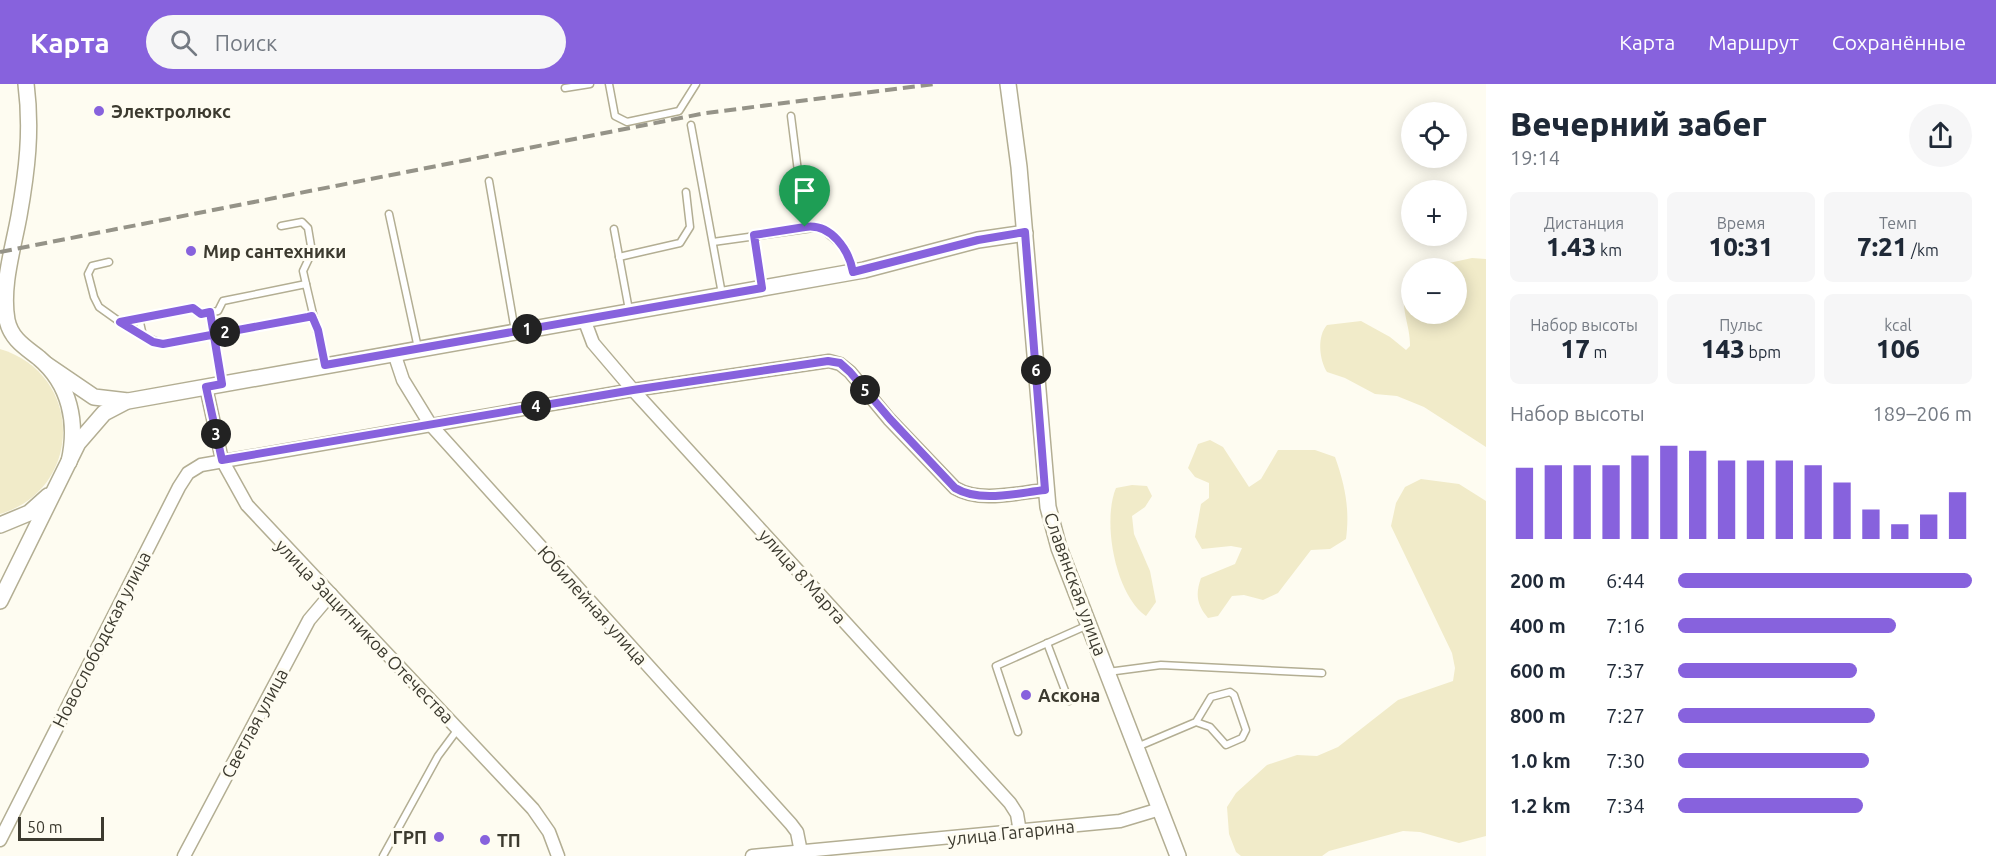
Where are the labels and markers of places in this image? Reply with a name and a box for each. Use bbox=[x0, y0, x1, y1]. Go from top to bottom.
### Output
place label: Электролюкс bbox=[111, 101, 231, 121]
marker: Электролюкс bbox=[92, 104, 106, 118]
pin bbox=[779, 165, 830, 227]
place label: Мир сантехники bbox=[203, 241, 346, 261]
marker: Мир сантехники bbox=[184, 244, 198, 258]
pin: 1 bbox=[512, 314, 542, 344]
pin: 2 bbox=[210, 317, 240, 347]
pin: 6 bbox=[1021, 355, 1051, 385]
pin: 5 bbox=[850, 375, 880, 405]
pin: 4 bbox=[521, 391, 551, 421]
pin: 3 bbox=[201, 419, 231, 449]
place label: Аскона bbox=[1038, 685, 1100, 705]
marker: Аскона bbox=[1019, 688, 1033, 702]
place label: ГРП bbox=[392, 827, 427, 847]
marker: ГРП bbox=[432, 830, 446, 844]
place label: ТП bbox=[497, 830, 521, 850]
marker: ТП bbox=[478, 833, 492, 847]

